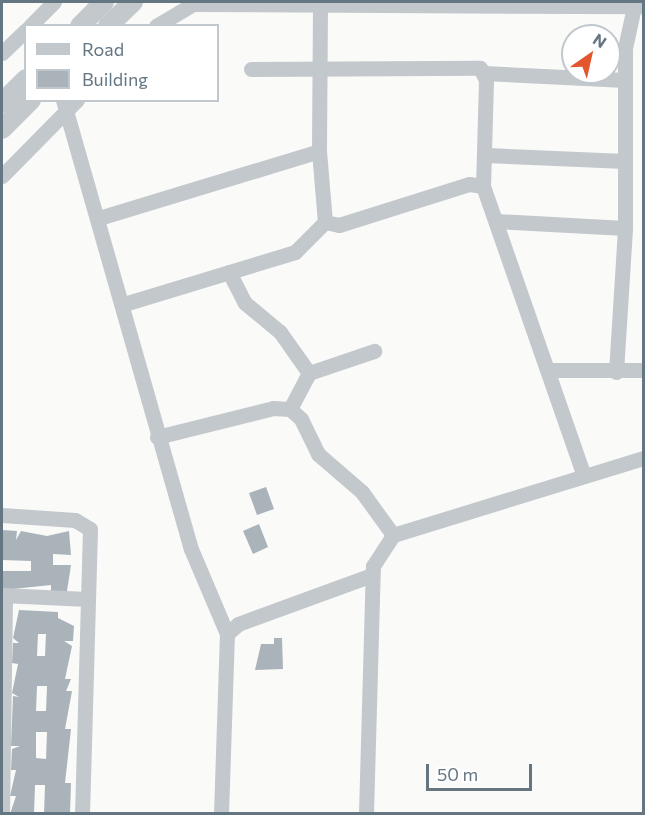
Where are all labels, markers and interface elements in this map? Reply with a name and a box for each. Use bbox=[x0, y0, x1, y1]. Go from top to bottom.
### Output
legend bbox=[24, 24, 219, 102]
north arrow bbox=[561, 24, 621, 84]
text: N bbox=[590, 29, 611, 52]
text: Road bbox=[82, 38, 124, 60]
text: Building bbox=[82, 68, 148, 90]
scale bar bbox=[429, 752, 536, 790]
text: 50 m bbox=[437, 763, 478, 785]

